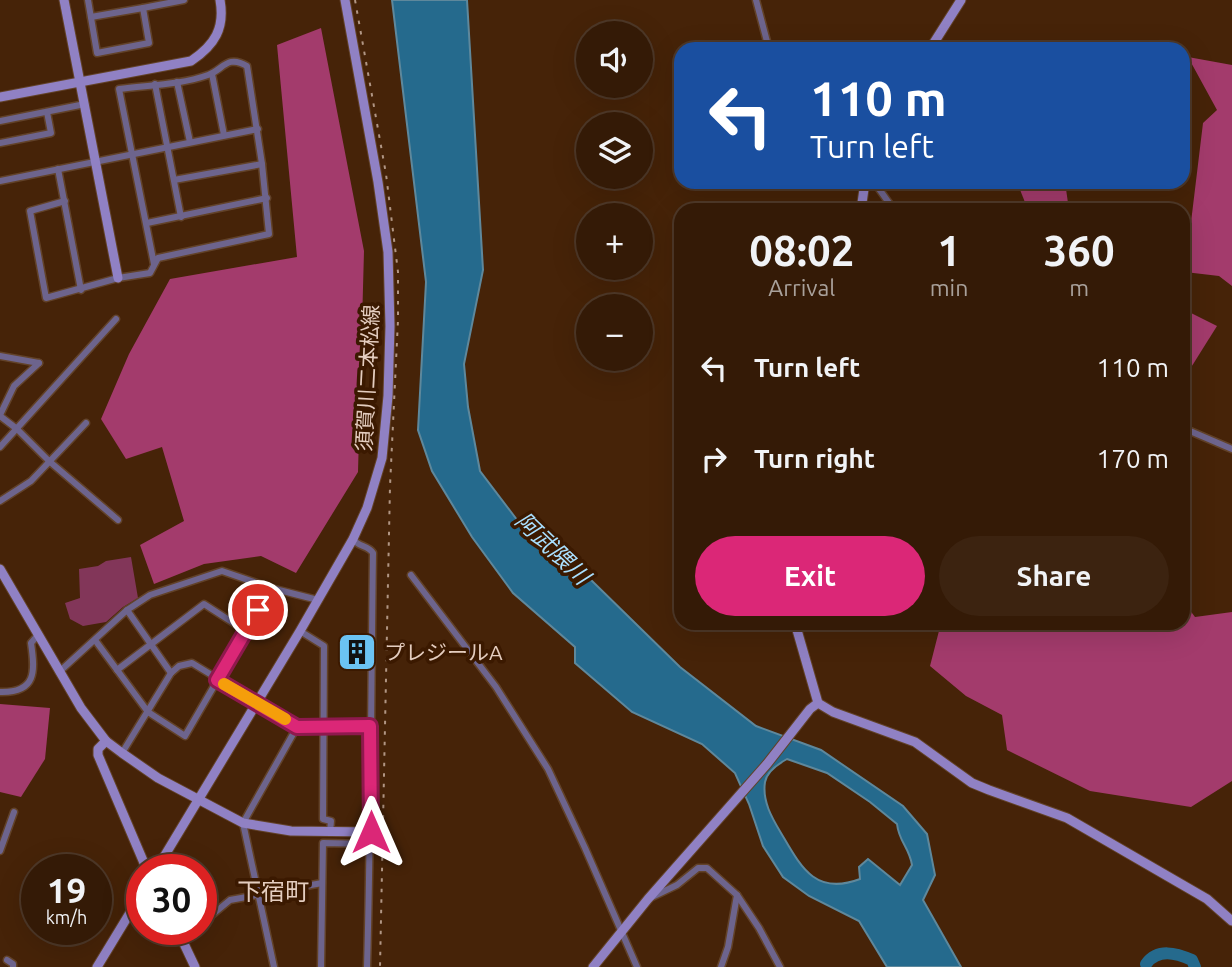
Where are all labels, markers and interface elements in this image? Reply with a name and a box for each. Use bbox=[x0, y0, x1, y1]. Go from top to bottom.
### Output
map controls bbox=[576, 21, 653, 371]
button: sound bbox=[576, 21, 653, 98]
icon: left bbox=[695, 70, 786, 161]
text: 110 m bbox=[810, 70, 947, 125]
button: layers bbox=[576, 112, 653, 189]
text: Turn left bbox=[810, 128, 934, 164]
button: + bbox=[576, 203, 653, 280]
text: 08:02 bbox=[749, 227, 854, 274]
text: 1 bbox=[937, 227, 961, 274]
text: 360 bbox=[1044, 227, 1115, 274]
text: Arrival bbox=[768, 275, 835, 300]
text: min bbox=[930, 275, 968, 300]
text: m bbox=[1069, 275, 1089, 300]
button: − bbox=[576, 294, 653, 371]
street label: 須賀川二本松線 bbox=[351, 304, 383, 452]
icon: left bbox=[695, 349, 733, 387]
text: Turn left bbox=[754, 353, 860, 382]
text: 110 m bbox=[1097, 353, 1169, 382]
icon: right bbox=[695, 440, 733, 478]
text: Turn right bbox=[754, 444, 875, 473]
text: 170 m bbox=[1097, 444, 1169, 473]
water label: 阿武隈川 bbox=[511, 507, 597, 591]
button: Exit bbox=[695, 536, 925, 616]
button: Share bbox=[939, 536, 1169, 616]
pin bbox=[228, 580, 288, 640]
icon: arrive bbox=[239, 591, 277, 629]
building icon: プレジールA bbox=[336, 631, 378, 673]
place label: プレジールA bbox=[384, 640, 503, 664]
position arrow bbox=[334, 795, 408, 869]
speed limit sign: 30 bbox=[126, 854, 217, 945]
text: 19 bbox=[47, 870, 86, 910]
district label: 下宿町 bbox=[237, 878, 309, 905]
text: km/h bbox=[46, 907, 87, 927]

